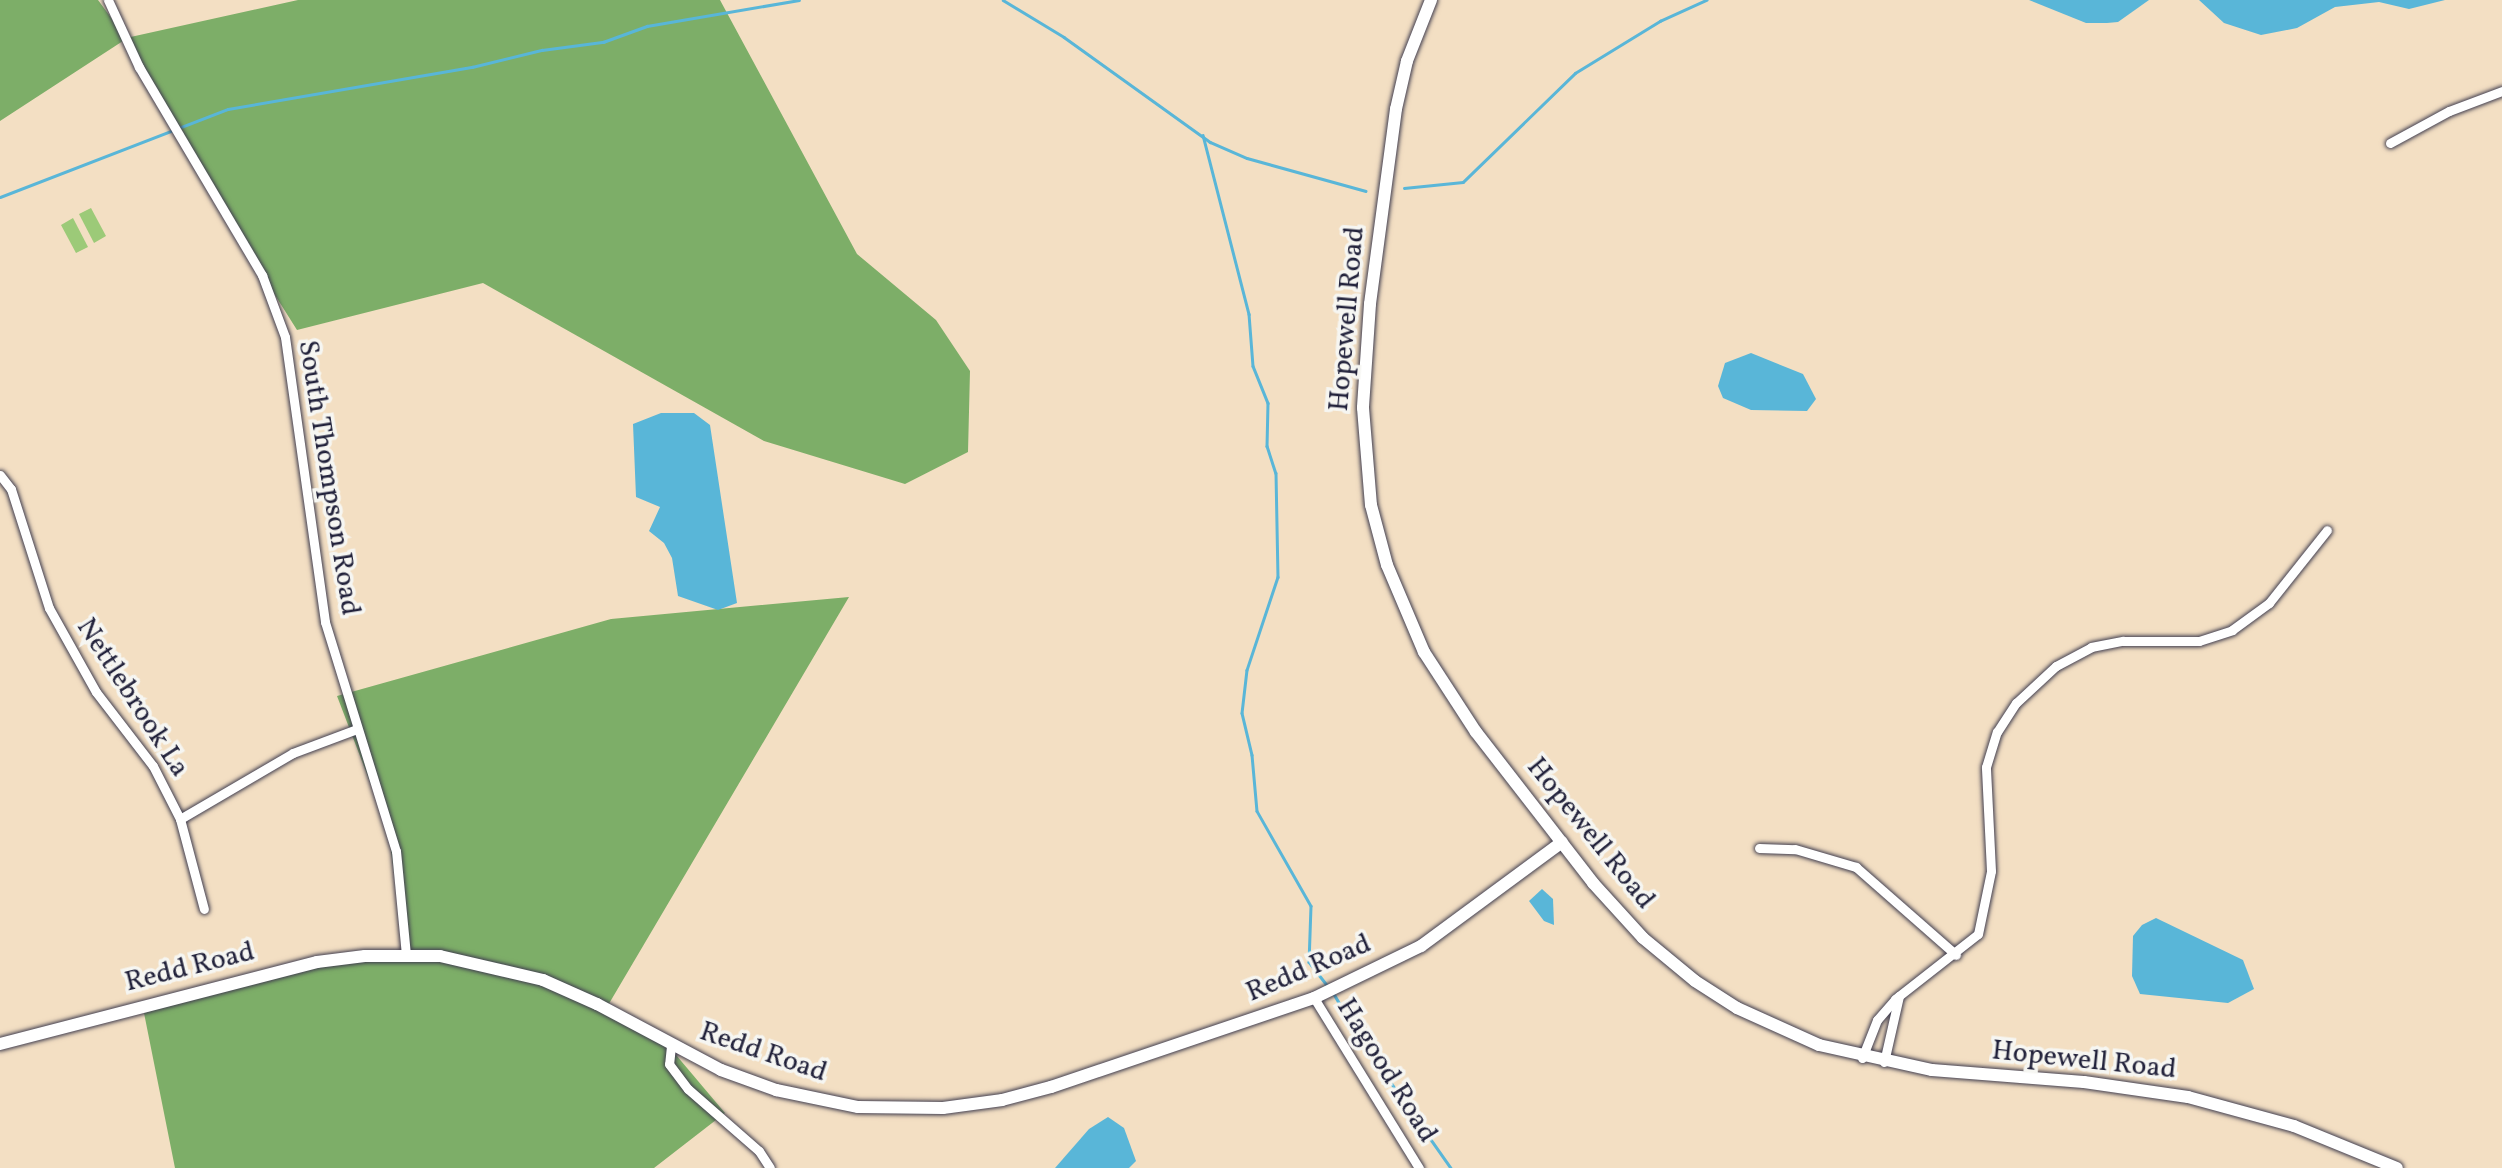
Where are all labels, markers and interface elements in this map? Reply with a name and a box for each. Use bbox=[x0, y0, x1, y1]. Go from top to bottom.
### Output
street label: Hopewell Road bbox=[1323, 225, 1373, 413]
street label: South Thompson Road bbox=[290, 338, 366, 618]
street label: Nettlebrook La bbox=[68, 612, 196, 784]
street label: Hopewell Road bbox=[1519, 751, 1661, 917]
street label: Redd Road bbox=[1242, 928, 1376, 1010]
street label: Redd Road bbox=[122, 936, 258, 1000]
street label: Hagood Road bbox=[1328, 993, 1444, 1149]
street label: Redd Road bbox=[695, 1016, 831, 1090]
street label: Hopewell Road bbox=[1990, 1035, 2178, 1087]

